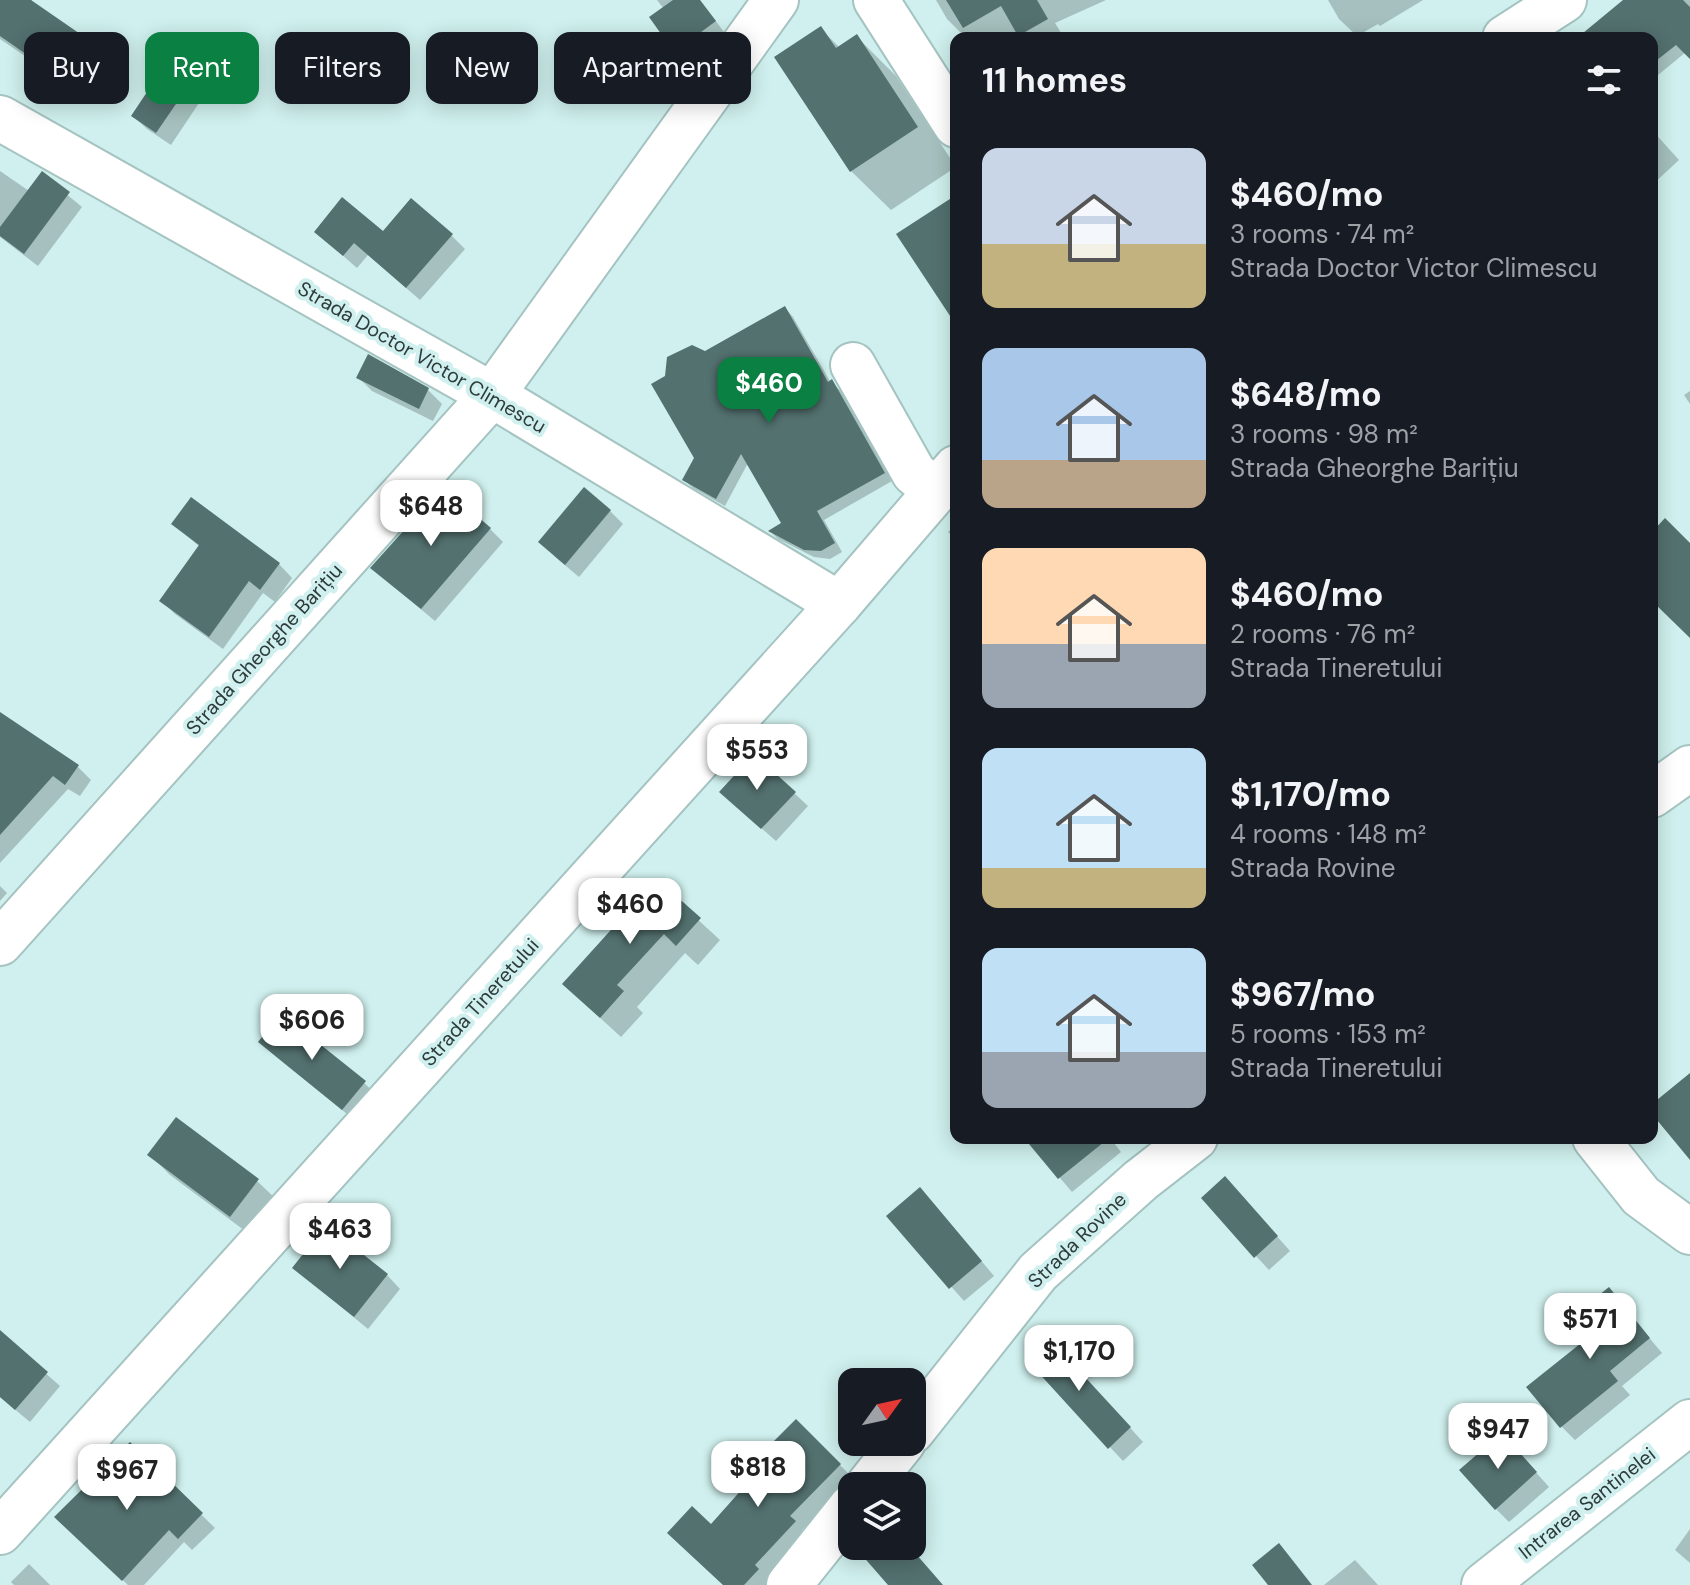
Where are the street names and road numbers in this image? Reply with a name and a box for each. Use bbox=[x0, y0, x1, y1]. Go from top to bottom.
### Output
street label: Strada Doctor Victor Climescu bbox=[293, 275, 551, 439]
street label: Strada Gheorghe Barițiu bbox=[180, 558, 348, 740]
street label: Strada Tineretului bbox=[416, 933, 544, 1071]
street label: Strada Rovine bbox=[1022, 1186, 1132, 1294]
street label: Intrarea Santinelei bbox=[1513, 1441, 1661, 1565]

